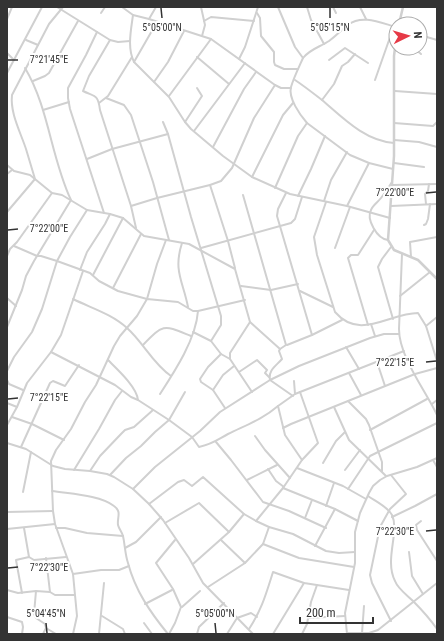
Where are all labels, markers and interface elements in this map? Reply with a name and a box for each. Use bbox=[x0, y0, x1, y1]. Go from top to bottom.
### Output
north arrow bbox=[388, 16, 428, 56]
text: 5°05'00"N bbox=[142, 22, 182, 33]
text: 5°05'15"N bbox=[310, 22, 350, 33]
text: N bbox=[411, 31, 424, 39]
text: 7°21'45"E bbox=[30, 54, 68, 65]
text: 7°22'00"E bbox=[376, 187, 414, 198]
text: 7°22'00"E bbox=[30, 223, 68, 234]
text: 7°22'15"E bbox=[376, 357, 414, 368]
text: 7°22'15"E bbox=[30, 392, 68, 403]
text: 7°22'30"E bbox=[376, 526, 414, 537]
text: 7°22'30"E bbox=[30, 562, 68, 573]
scale bar bbox=[300, 599, 373, 625]
text: 200 m bbox=[306, 606, 336, 620]
text: 5°04'45"N bbox=[26, 608, 66, 619]
text: 5°05'00"N bbox=[195, 608, 235, 619]

